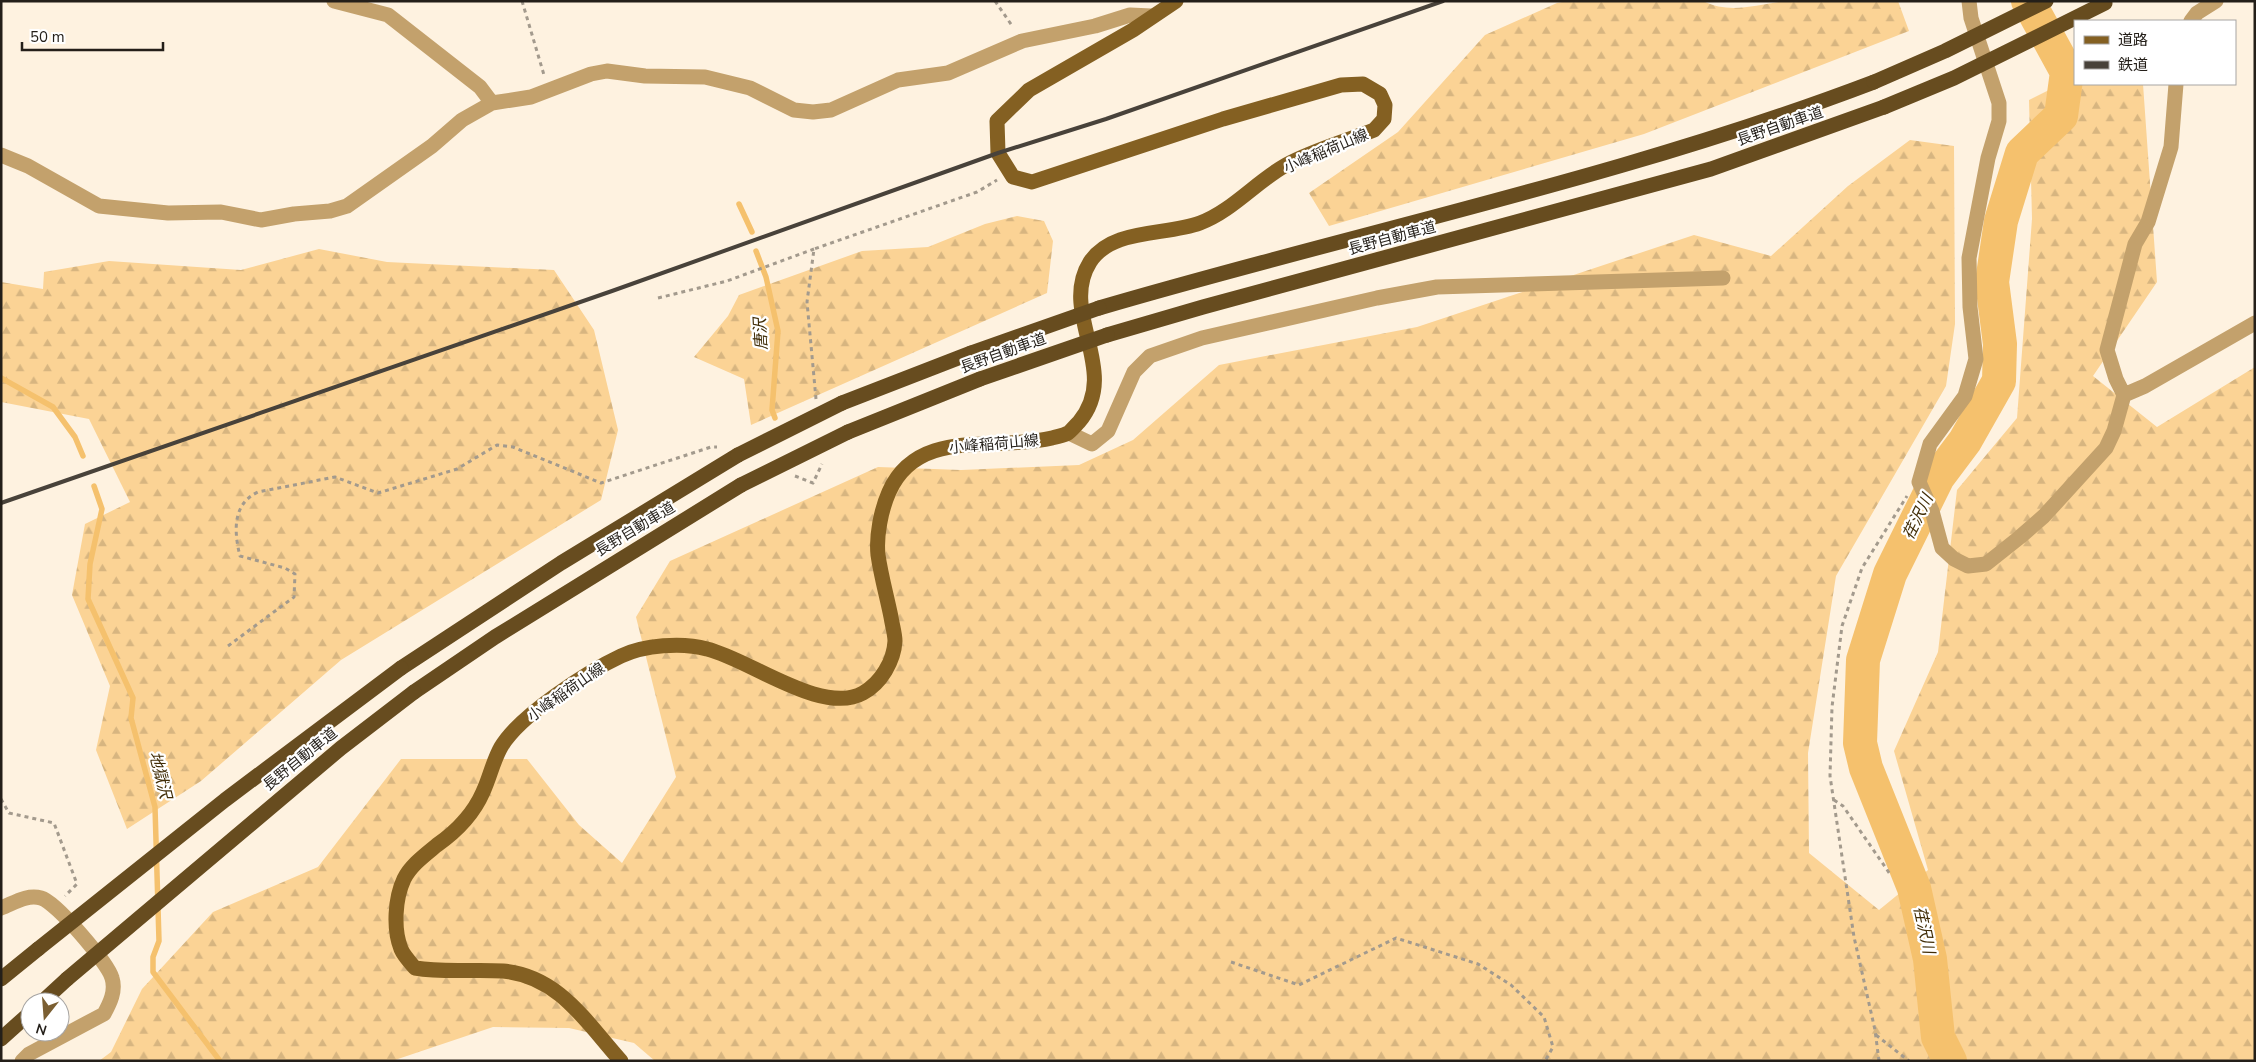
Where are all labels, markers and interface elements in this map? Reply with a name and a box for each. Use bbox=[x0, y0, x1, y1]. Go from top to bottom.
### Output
scale bar bbox=[22, 20, 164, 52]
legend bbox=[2074, 20, 2236, 85]
text: 50 m bbox=[30, 27, 65, 47]
text: 道路 bbox=[2118, 30, 2148, 50]
text: 鉄道 bbox=[2118, 55, 2148, 75]
street label: 長野自動車道 bbox=[1734, 102, 1826, 150]
street label: 小峰稲荷山線 bbox=[1281, 124, 1371, 178]
street label: 長野自動車道 bbox=[1346, 217, 1438, 259]
water label: 唐沢 bbox=[749, 315, 773, 351]
street label: 長野自動車道 bbox=[957, 328, 1049, 378]
street label: 小峰稲荷山線 bbox=[948, 430, 1040, 458]
water label: 荏沢川 bbox=[1898, 489, 1939, 543]
street label: 長野自動車道 bbox=[591, 497, 679, 561]
street label: 小峰稲荷山線 bbox=[523, 658, 609, 726]
street label: 長野自動車道 bbox=[259, 723, 341, 795]
water label: 地獄沢 bbox=[144, 749, 177, 803]
water label: 荏沢川 bbox=[1908, 904, 1940, 958]
north arrow bbox=[20, 992, 70, 1042]
text: N bbox=[34, 1018, 49, 1040]

